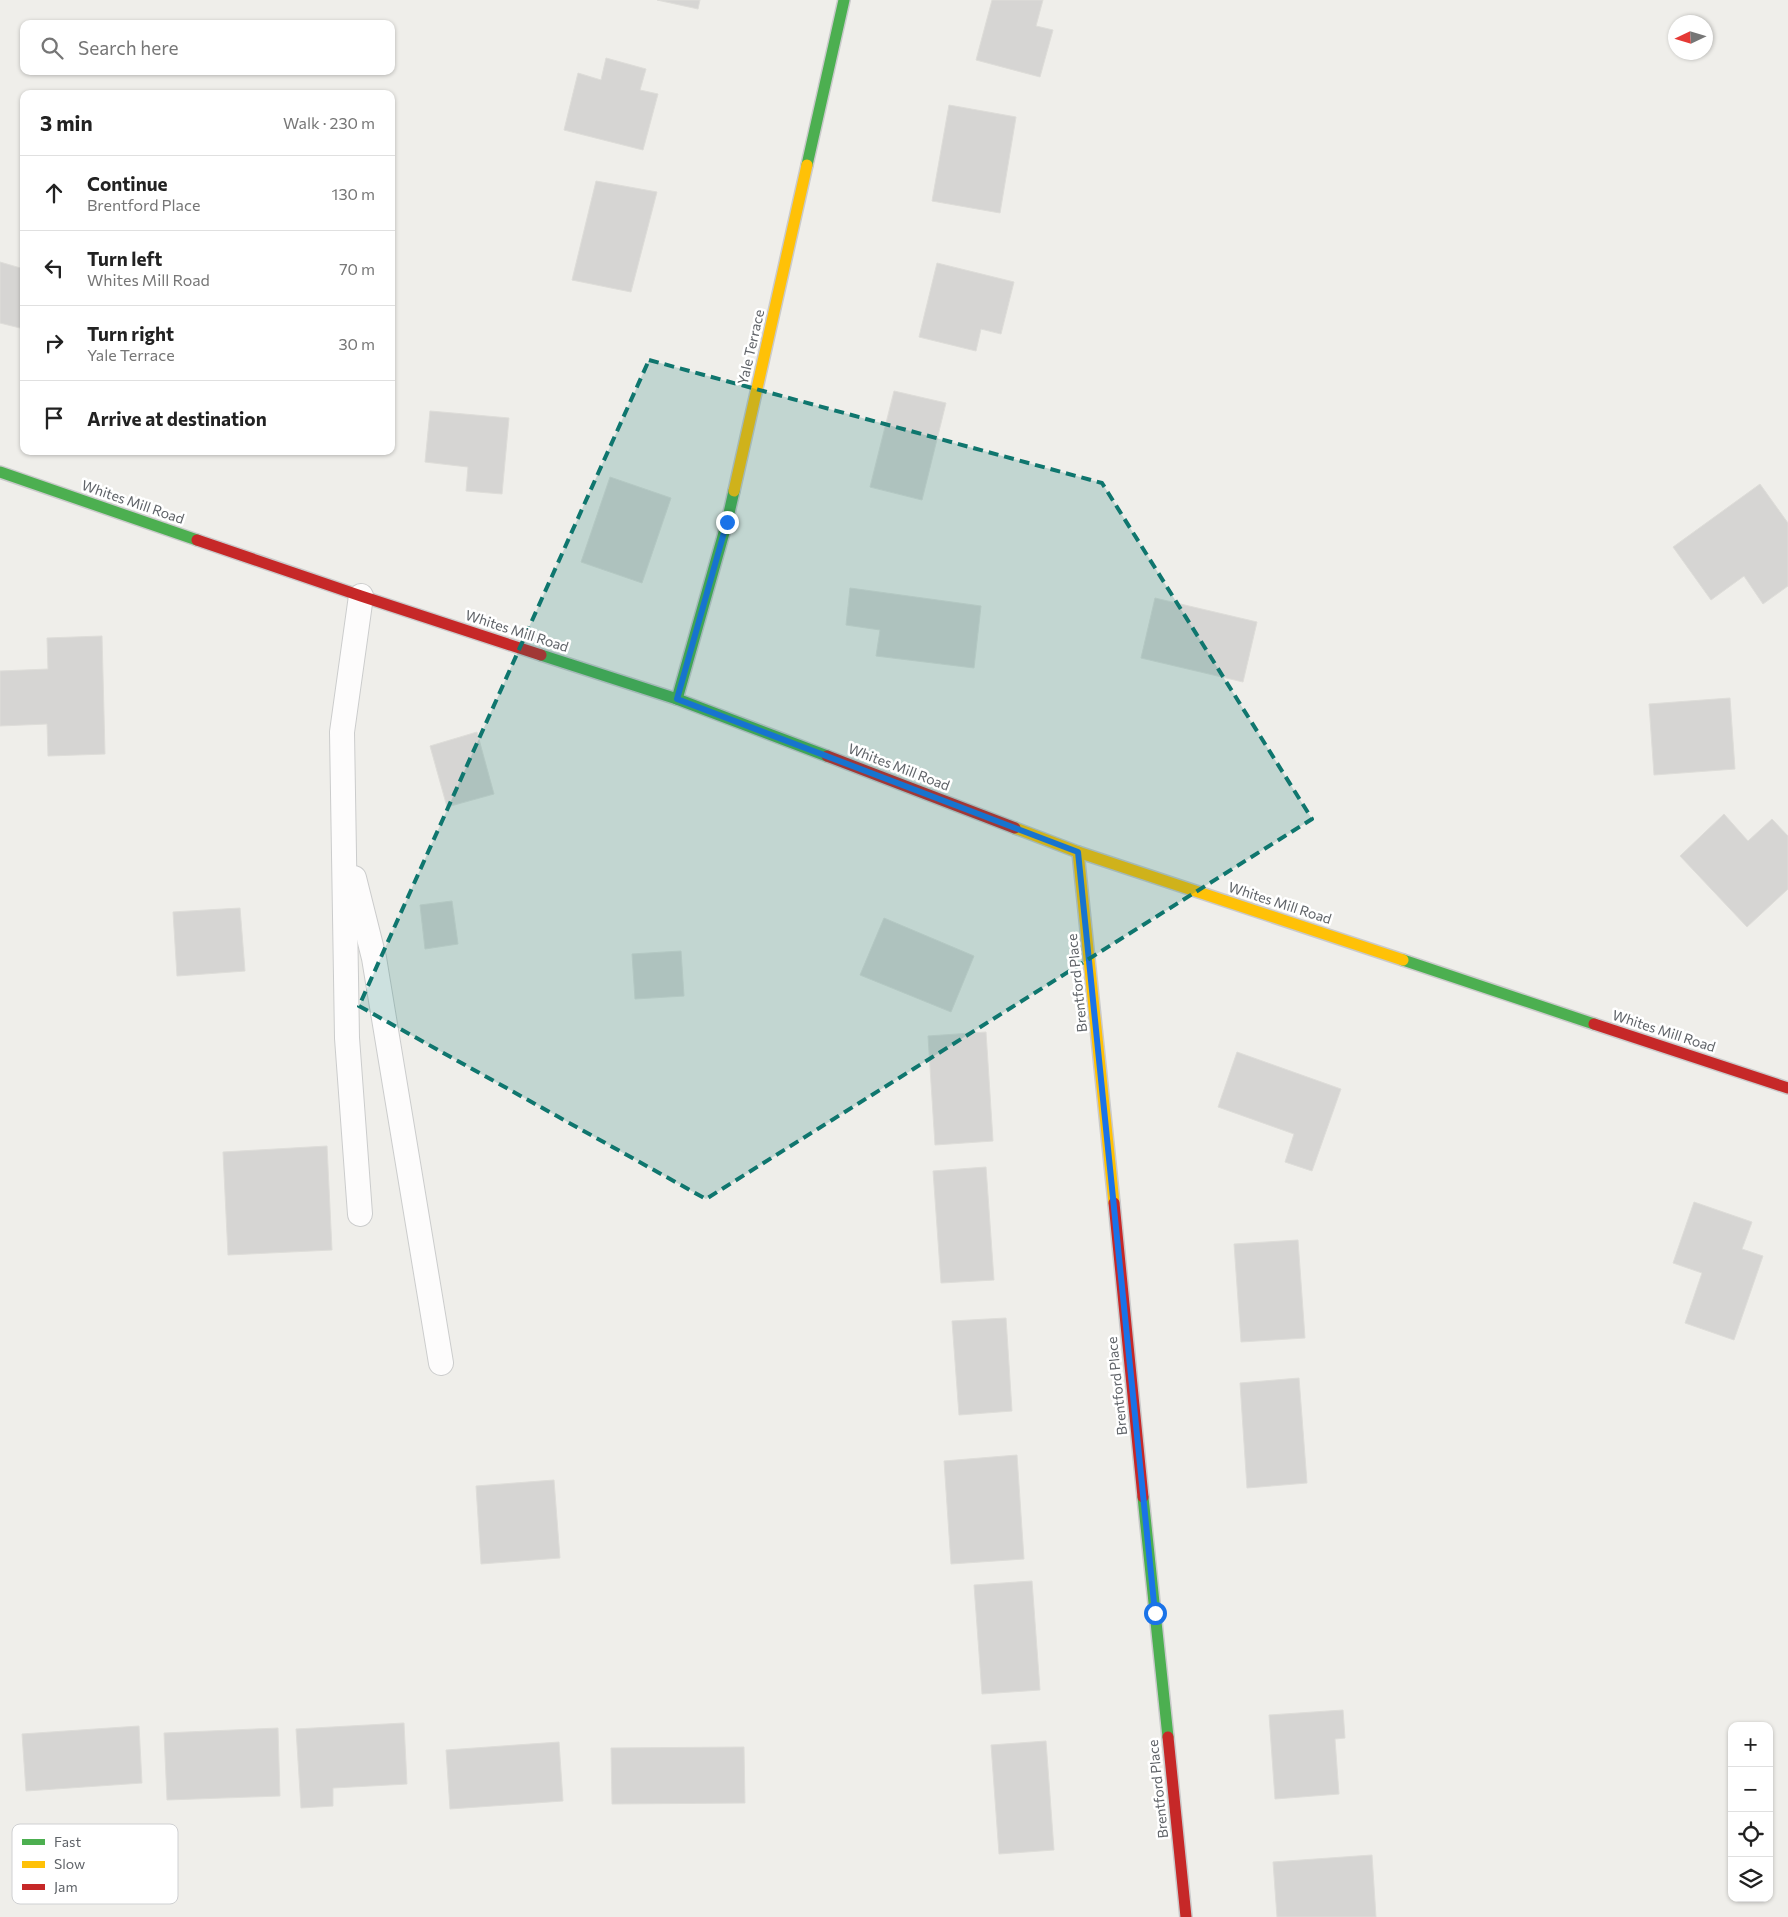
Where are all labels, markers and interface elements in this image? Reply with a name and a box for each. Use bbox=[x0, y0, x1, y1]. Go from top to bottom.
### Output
north arrow bbox=[1668, 15, 1713, 60]
search box bbox=[20, 20, 395, 75]
icon: search bbox=[38, 34, 66, 62]
text: Search here bbox=[78, 36, 178, 59]
text: 3 min bbox=[40, 110, 93, 135]
text: Walk · 230 m bbox=[283, 113, 375, 132]
text: Continue bbox=[87, 172, 167, 195]
icon: ahead bbox=[40, 179, 68, 207]
text: 130 m bbox=[332, 184, 375, 203]
text: Brentford Place bbox=[87, 195, 200, 214]
text: Turn left bbox=[87, 247, 162, 270]
icon: left bbox=[40, 254, 68, 282]
text: 70 m bbox=[339, 259, 375, 278]
text: Whites Mill Road bbox=[87, 270, 210, 289]
street label: Yale Terrace bbox=[734, 308, 767, 386]
text: Turn right bbox=[87, 322, 174, 345]
icon: right bbox=[40, 329, 68, 357]
text: 30 m bbox=[338, 334, 375, 353]
text: Yale Terrace bbox=[87, 345, 175, 364]
icon: arrive bbox=[40, 404, 68, 432]
text: Arrive at destination bbox=[87, 407, 267, 430]
street label: Whites Mill Road bbox=[80, 476, 187, 527]
route end bbox=[716, 511, 739, 534]
street label: Whites Mill Road bbox=[463, 606, 571, 655]
street label: Whites Mill Road bbox=[846, 739, 952, 794]
street label: Whites Mill Road bbox=[1226, 878, 1334, 927]
street label: Brentford Place bbox=[1063, 933, 1090, 1033]
street label: Whites Mill Road bbox=[1610, 1006, 1718, 1055]
street label: Brentford Place bbox=[1103, 1336, 1130, 1436]
route start bbox=[1144, 1602, 1167, 1625]
map controls bbox=[1728, 1722, 1773, 1902]
button: + bbox=[1728, 1722, 1773, 1767]
street label: Brentford Place bbox=[1144, 1739, 1171, 1839]
button: − bbox=[1728, 1767, 1773, 1812]
button: locate bbox=[1728, 1812, 1773, 1857]
legend bbox=[12, 1824, 178, 1904]
text: Fast bbox=[54, 1833, 81, 1850]
text: Slow bbox=[54, 1855, 85, 1872]
button: layers bbox=[1728, 1857, 1773, 1902]
text: Jam bbox=[54, 1878, 78, 1895]

